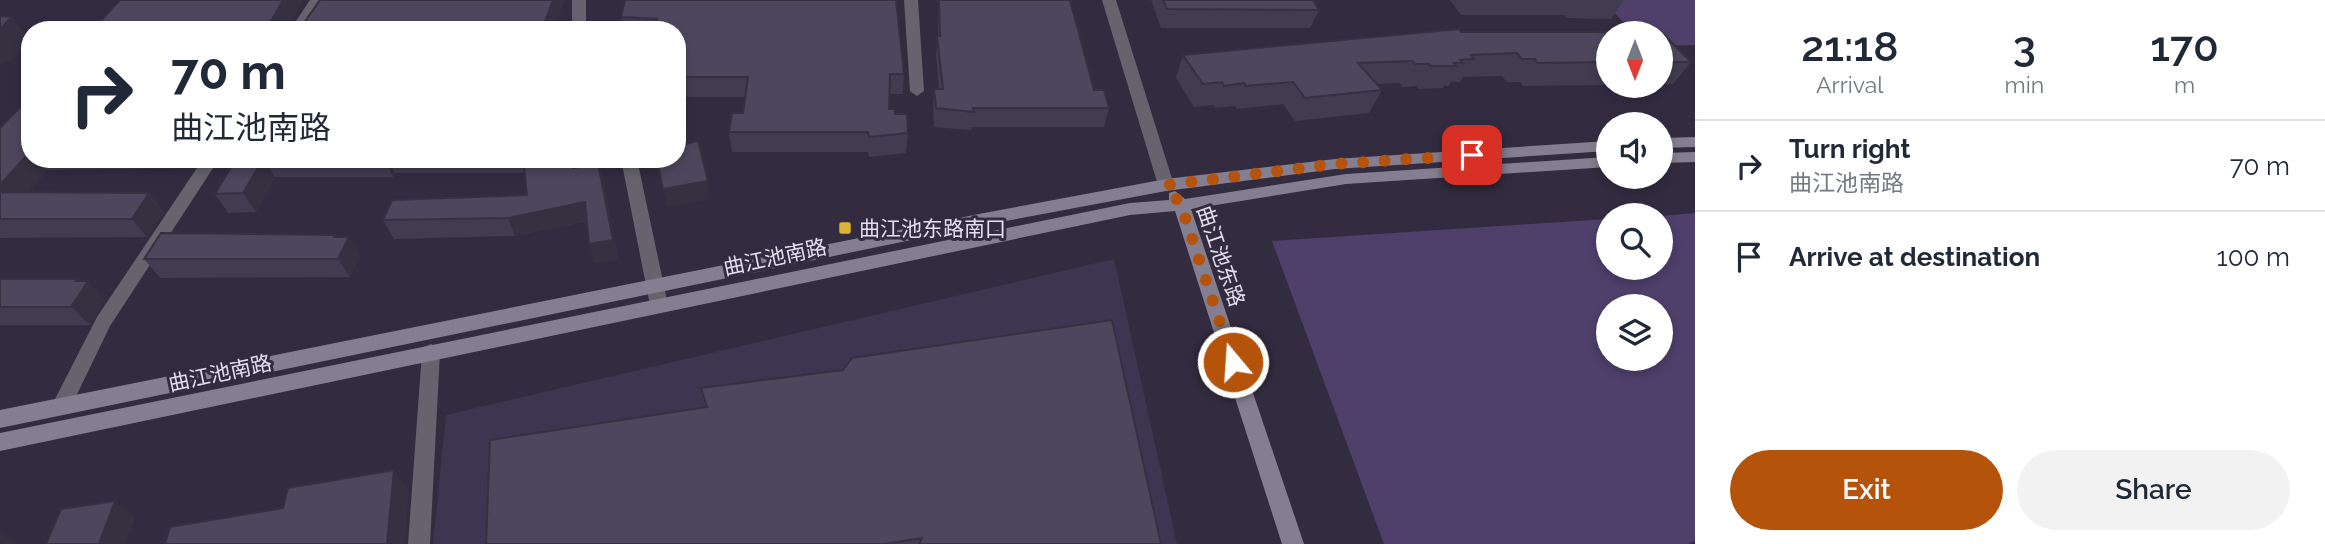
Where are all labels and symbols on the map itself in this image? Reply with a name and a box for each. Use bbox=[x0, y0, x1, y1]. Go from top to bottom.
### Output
north arrow bbox=[1596, 21, 1673, 98]
pin bbox=[1442, 125, 1502, 185]
street label: 曲江池东路 bbox=[1192, 202, 1250, 310]
place label: 曲江池东路南口 bbox=[859, 216, 1006, 241]
marker: 曲江池东路南口 bbox=[837, 220, 853, 236]
street label: 曲江池南路 bbox=[721, 234, 829, 280]
position arrow bbox=[1196, 325, 1270, 399]
street label: 曲江池南路 bbox=[166, 350, 274, 396]

